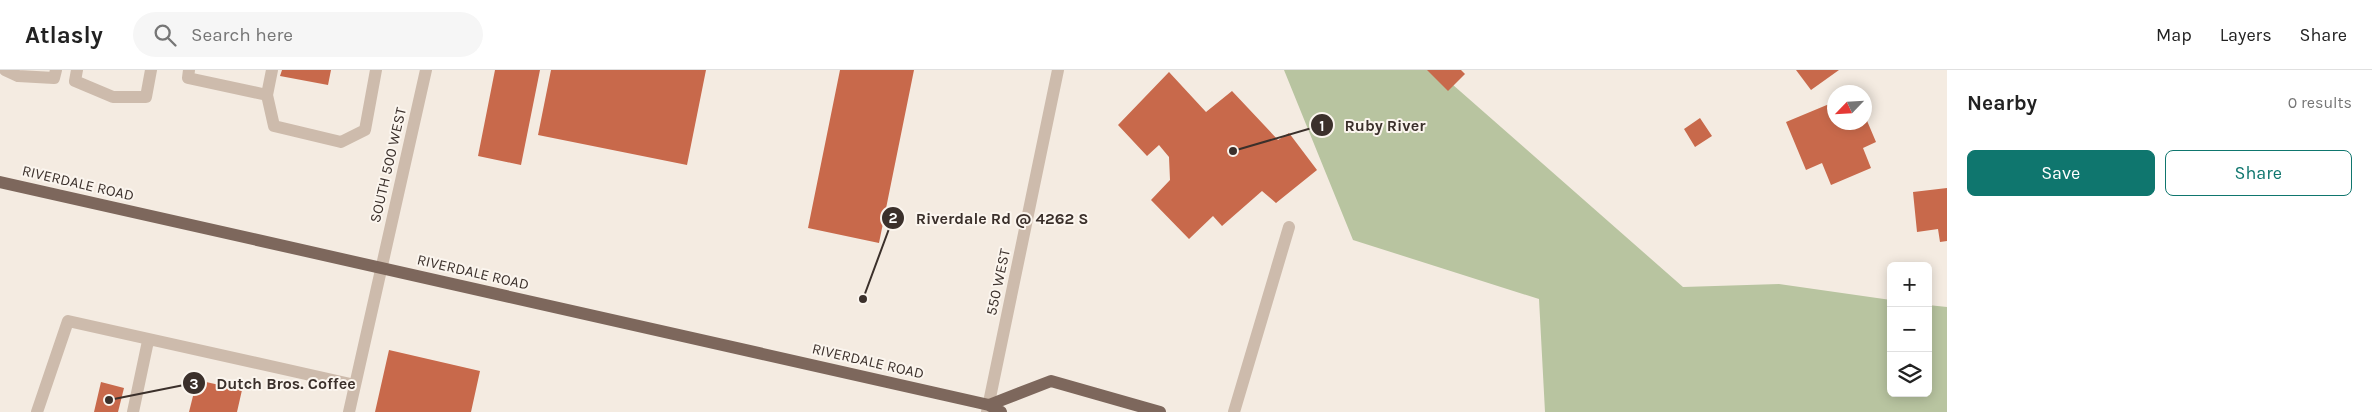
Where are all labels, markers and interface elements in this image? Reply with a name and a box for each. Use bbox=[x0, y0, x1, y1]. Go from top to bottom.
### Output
search box bbox=[133, 12, 483, 57]
text: Atlasly bbox=[25, 21, 103, 49]
icon: search bbox=[151, 21, 179, 49]
text: Search here bbox=[191, 24, 293, 46]
text: Map bbox=[2156, 24, 2192, 46]
text: Layers bbox=[2220, 24, 2272, 46]
text: Share bbox=[2300, 24, 2347, 46]
north arrow bbox=[1827, 85, 1872, 130]
text: Nearby bbox=[1967, 91, 2037, 115]
text: 0 results bbox=[2288, 93, 2352, 112]
street label: SOUTH 500 WEST bbox=[366, 105, 410, 224]
callout: Ruby River bbox=[1310, 110, 1436, 141]
text: Ruby River bbox=[1345, 116, 1426, 135]
text: 1 bbox=[1319, 117, 1325, 135]
button: Save bbox=[1967, 150, 2155, 196]
button: Share bbox=[2165, 150, 2352, 196]
street label: RIVERDALE ROAD bbox=[20, 161, 136, 205]
callout: Riverdale Rd @ 4262 S bbox=[880, 203, 1098, 234]
text: 2 bbox=[888, 209, 898, 227]
text: Riverdale Rd @ 4262 S bbox=[916, 209, 1088, 228]
street label: 550 WEST bbox=[982, 246, 1014, 317]
street label: RIVERDALE ROAD bbox=[415, 250, 531, 294]
map controls bbox=[1887, 262, 1932, 397]
button: + bbox=[1887, 262, 1932, 307]
button: − bbox=[1887, 307, 1932, 352]
street label: RIVERDALE ROAD bbox=[810, 339, 926, 383]
button: layers bbox=[1887, 352, 1932, 397]
callout: Dutch Bros. Coffee bbox=[182, 368, 366, 399]
text: Dutch Bros. Coffee bbox=[216, 374, 356, 393]
text: 3 bbox=[189, 375, 199, 393]

